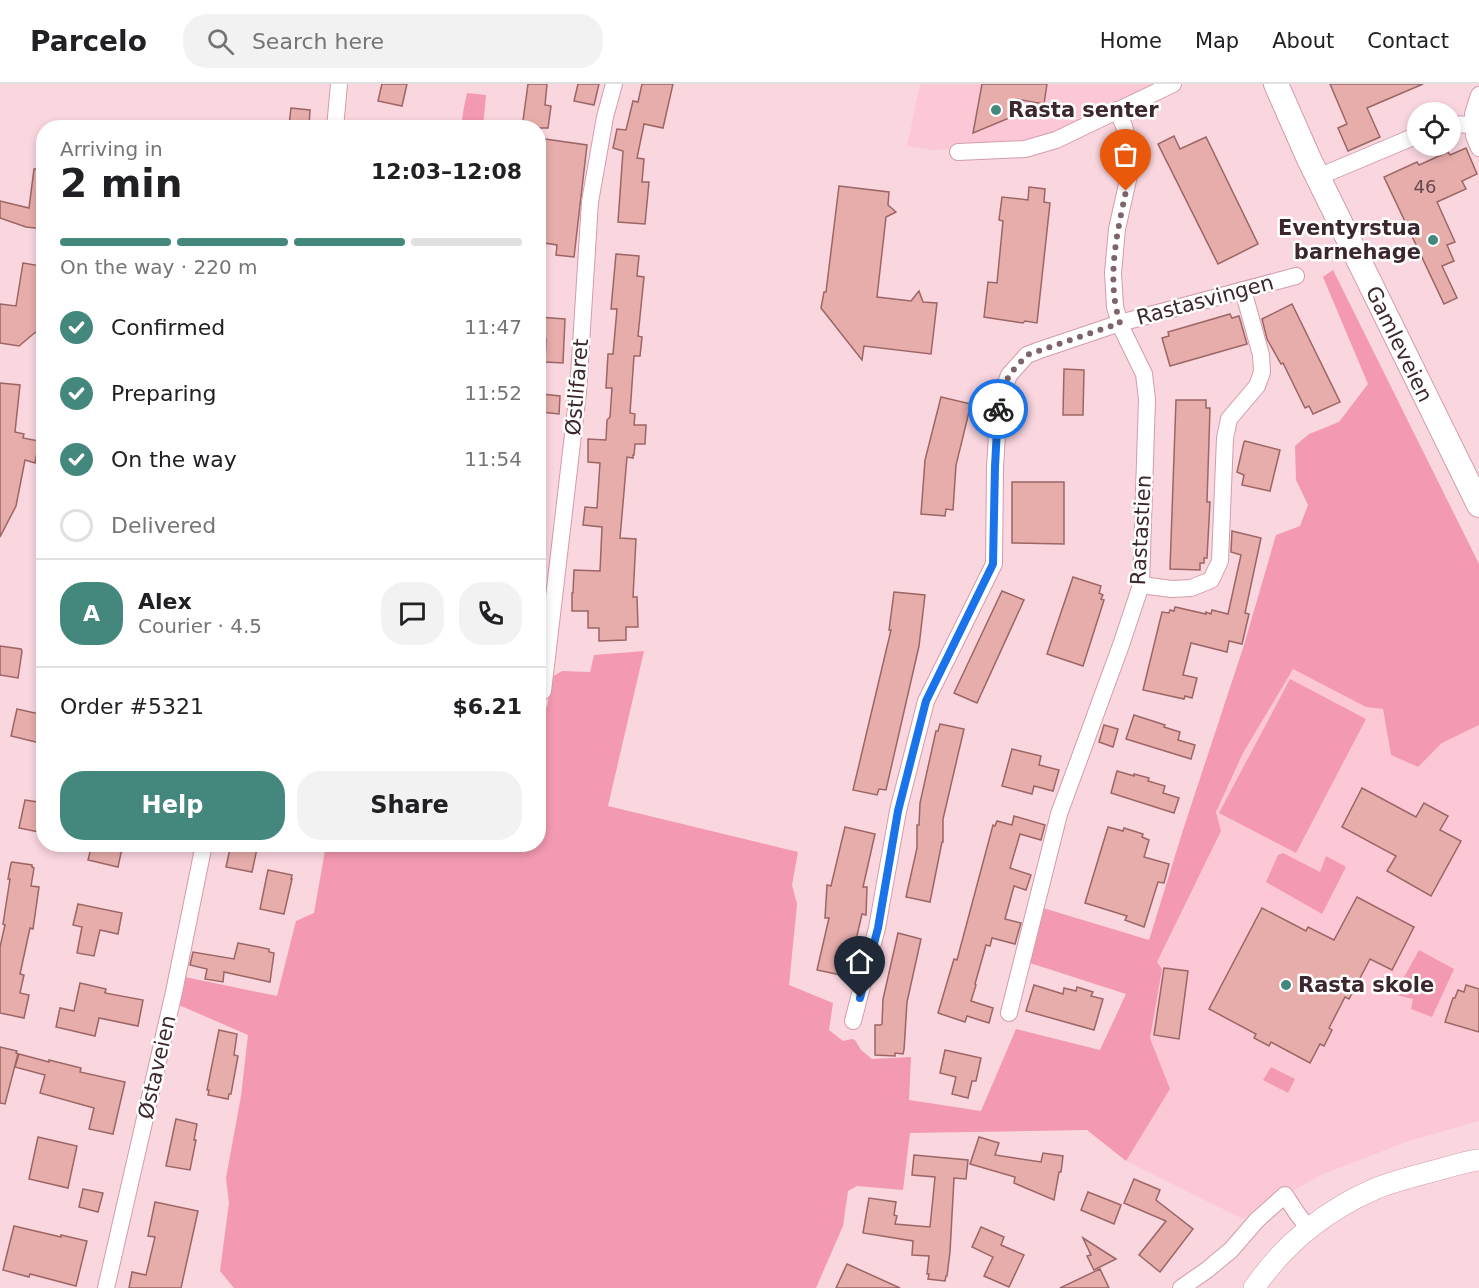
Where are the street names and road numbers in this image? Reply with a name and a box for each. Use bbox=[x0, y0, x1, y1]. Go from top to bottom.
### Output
street label: Rastasvingen bbox=[1134, 270, 1276, 330]
street label: Gamleveien bbox=[1361, 282, 1437, 406]
street label: Østlifaret bbox=[561, 338, 593, 436]
street label: Rastastien bbox=[1126, 474, 1156, 586]
street label: Østaveien bbox=[133, 1013, 181, 1121]

